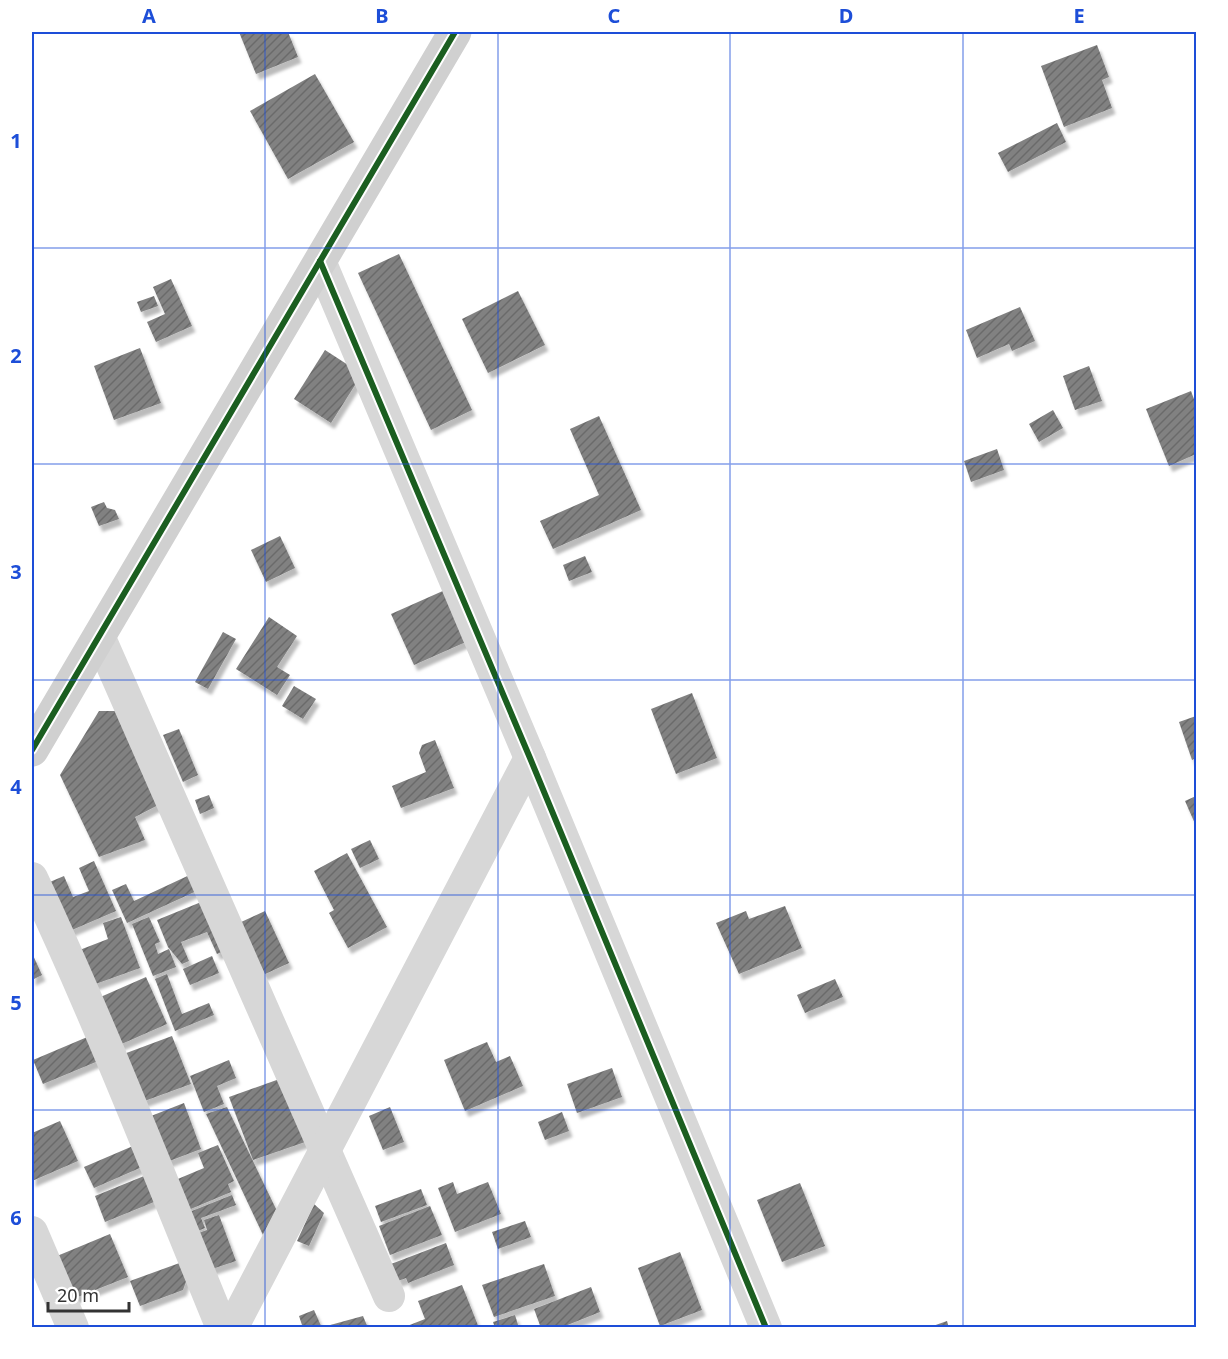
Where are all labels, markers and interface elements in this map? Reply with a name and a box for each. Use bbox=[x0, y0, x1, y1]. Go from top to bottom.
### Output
text: A bbox=[142, 2, 156, 29]
text: B bbox=[375, 2, 389, 29]
text: C bbox=[608, 2, 621, 29]
text: D bbox=[839, 2, 853, 29]
text: E bbox=[1073, 2, 1085, 29]
text: 1 bbox=[10, 127, 22, 154]
text: 2 bbox=[10, 342, 22, 369]
text: 3 bbox=[10, 558, 22, 585]
text: 4 bbox=[10, 773, 22, 800]
text: 5 bbox=[10, 989, 22, 1016]
text: 6 bbox=[10, 1204, 22, 1231]
scale bar bbox=[48, 1275, 129, 1313]
text: 20 m bbox=[57, 1283, 99, 1307]

